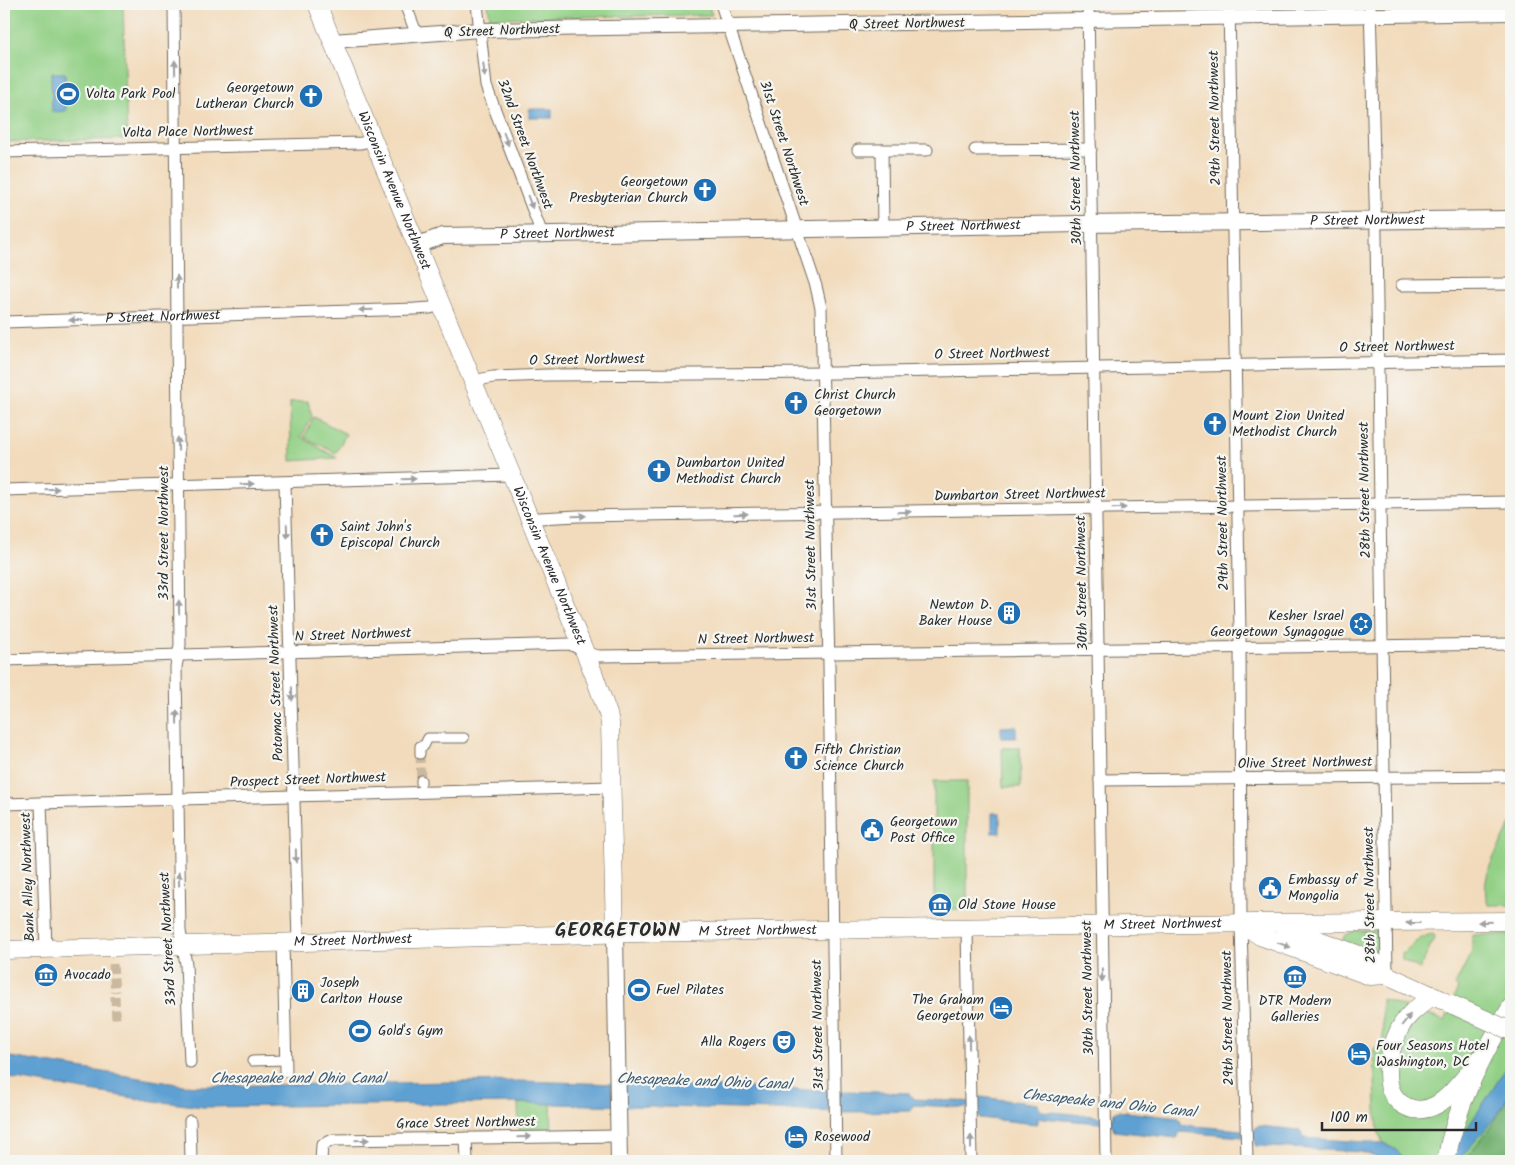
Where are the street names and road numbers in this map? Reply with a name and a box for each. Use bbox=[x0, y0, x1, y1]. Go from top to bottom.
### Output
street label: Q Street Northwest bbox=[849, 12, 966, 36]
street label: Q Street Northwest bbox=[444, 18, 561, 44]
street label: 29th Street Northwest bbox=[1203, 50, 1227, 186]
street label: 32nd Street Northwest bbox=[491, 75, 559, 213]
street label: 31st Street Northwest bbox=[753, 77, 815, 209]
street label: Wisconsin Avenue Northwest bbox=[351, 108, 437, 274]
street label: 30th Street Northwest bbox=[1064, 110, 1088, 246]
street label: Volta Place Northwest bbox=[122, 120, 254, 144]
street label: P Street Northwest bbox=[1310, 209, 1426, 232]
street label: P Street Northwest bbox=[906, 214, 1022, 238]
street label: P Street Northwest bbox=[500, 222, 616, 246]
street label: P Street Northwest bbox=[105, 304, 221, 330]
street label: O Street Northwest bbox=[1339, 335, 1456, 359]
street label: O Street Northwest bbox=[934, 342, 1051, 366]
street label: O Street Northwest bbox=[529, 348, 646, 372]
street label: 28th Street Northwest bbox=[1353, 421, 1377, 559]
street label: 29th Street Northwest bbox=[1211, 455, 1235, 591]
street label: 33rd Street Northwest bbox=[153, 465, 175, 600]
street label: 31st Street Northwest bbox=[799, 479, 823, 611]
street label: Dumbarton Street Northwest bbox=[934, 482, 1107, 507]
street label: Wisconsin Avenue Northwest bbox=[507, 483, 592, 649]
street label: 30th Street Northwest bbox=[1070, 515, 1094, 651]
street label: Potomac Street Northwest bbox=[262, 604, 290, 762]
street label: N Street Northwest bbox=[294, 622, 412, 648]
street label: N Street Northwest bbox=[697, 627, 815, 651]
street label: Olive Street Northwest bbox=[1237, 751, 1373, 775]
street label: Prospect Street Northwest bbox=[229, 766, 387, 794]
street label: Bank Alley Northwest bbox=[15, 811, 41, 942]
street label: 28th Street Northwest bbox=[1358, 826, 1382, 964]
street label: 33rd Street Northwest bbox=[153, 871, 183, 1007]
street label: M Street Northwest bbox=[1103, 913, 1223, 936]
street label: M Street Northwest bbox=[698, 919, 818, 943]
street label: 30th Street Northwest bbox=[1076, 920, 1100, 1056]
street label: M Street Northwest bbox=[293, 928, 413, 953]
street label: 29th Street Northwest bbox=[1216, 950, 1240, 1086]
street label: 31st Street Northwest bbox=[806, 959, 830, 1091]
street label: Grace Street Northwest bbox=[396, 1111, 537, 1135]

